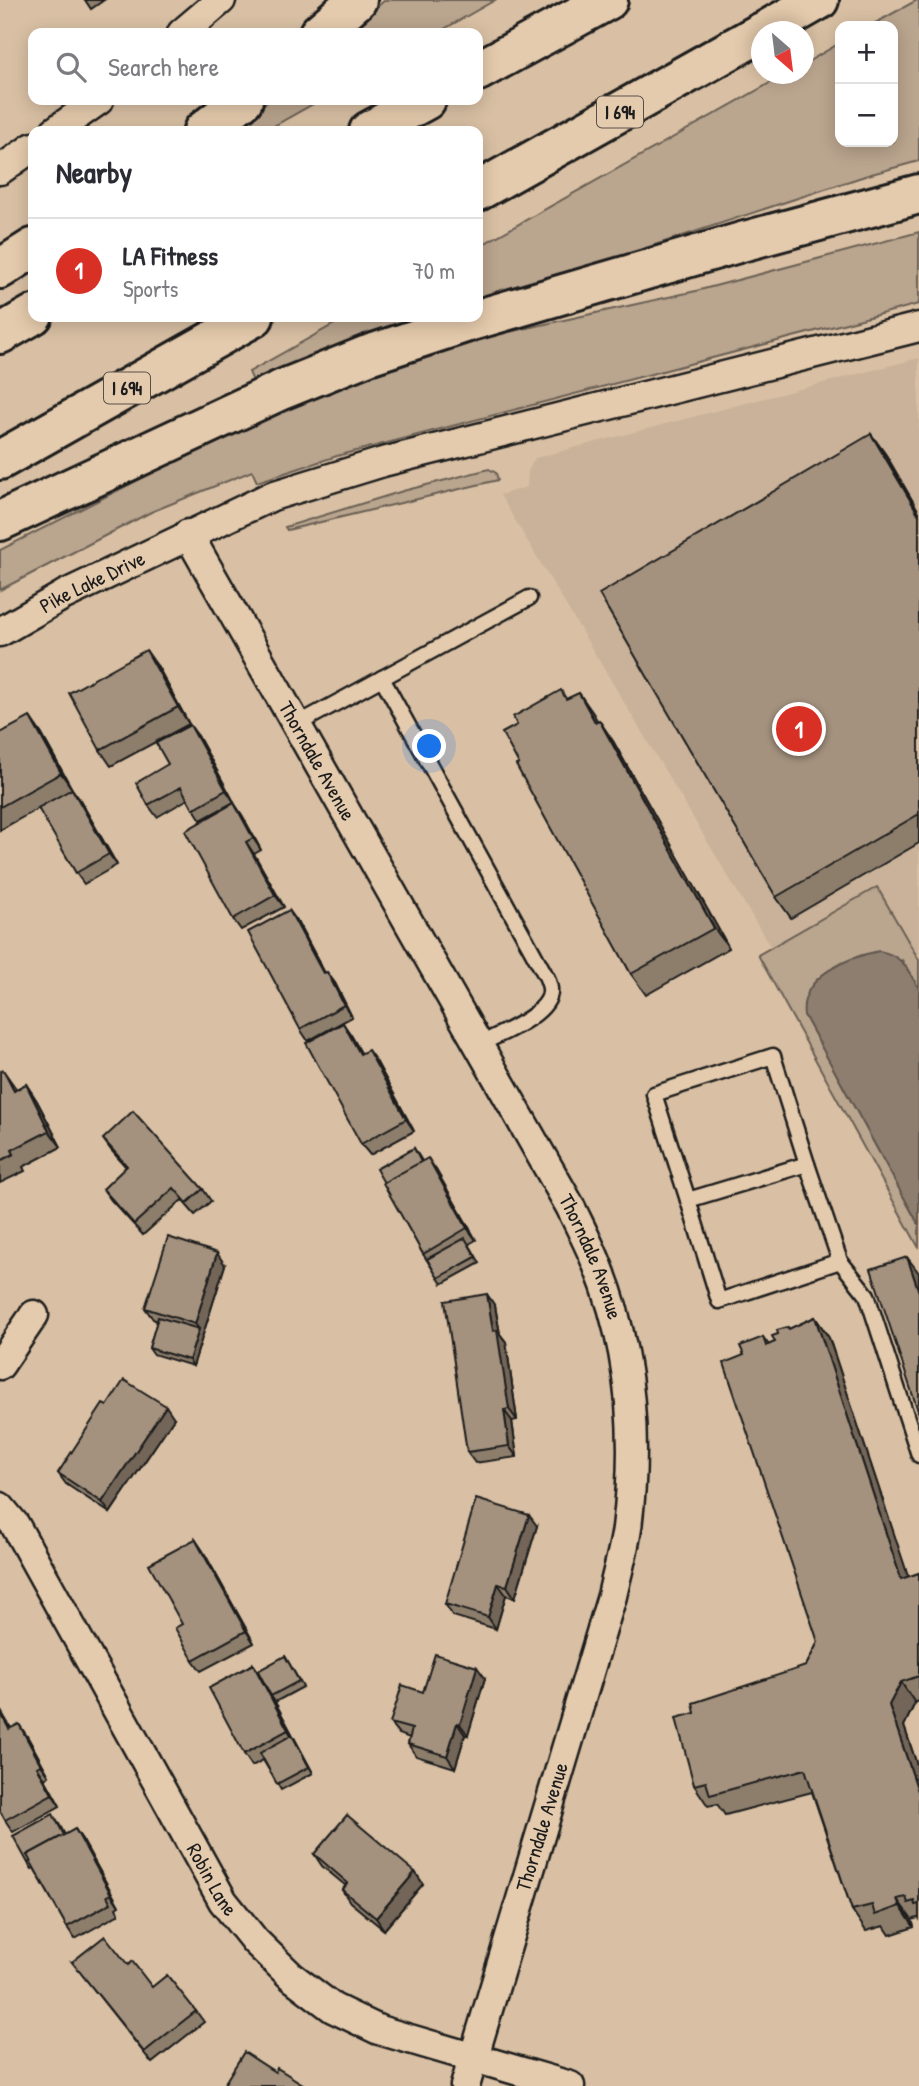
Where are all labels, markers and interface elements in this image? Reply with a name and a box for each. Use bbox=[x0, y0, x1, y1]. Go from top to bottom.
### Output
north arrow bbox=[751, 21, 814, 84]
map controls bbox=[835, 21, 898, 147]
button: + bbox=[835, 21, 898, 84]
search box bbox=[28, 28, 483, 105]
icon: search bbox=[52, 48, 90, 86]
text: Search here bbox=[108, 49, 219, 84]
button: − bbox=[835, 84, 898, 147]
road number: I 694 bbox=[597, 96, 643, 128]
text: Nearby bbox=[56, 152, 132, 192]
text: LA Fitness bbox=[123, 238, 218, 273]
text: 1 bbox=[75, 255, 83, 286]
text: 70 m bbox=[412, 255, 455, 286]
text: Sports bbox=[123, 273, 178, 304]
road number: I 694 bbox=[104, 372, 150, 404]
street label: Pike Lake Drive bbox=[34, 544, 150, 620]
street label: Thorndale Avenue bbox=[272, 696, 363, 826]
pin: 1 bbox=[776, 703, 822, 755]
your location bbox=[412, 729, 446, 763]
street label: Thorndale Avenue bbox=[552, 1188, 630, 1322]
street label: Thorndale Avenue bbox=[508, 1759, 575, 1895]
street label: Robin Lane bbox=[180, 1838, 245, 1922]

